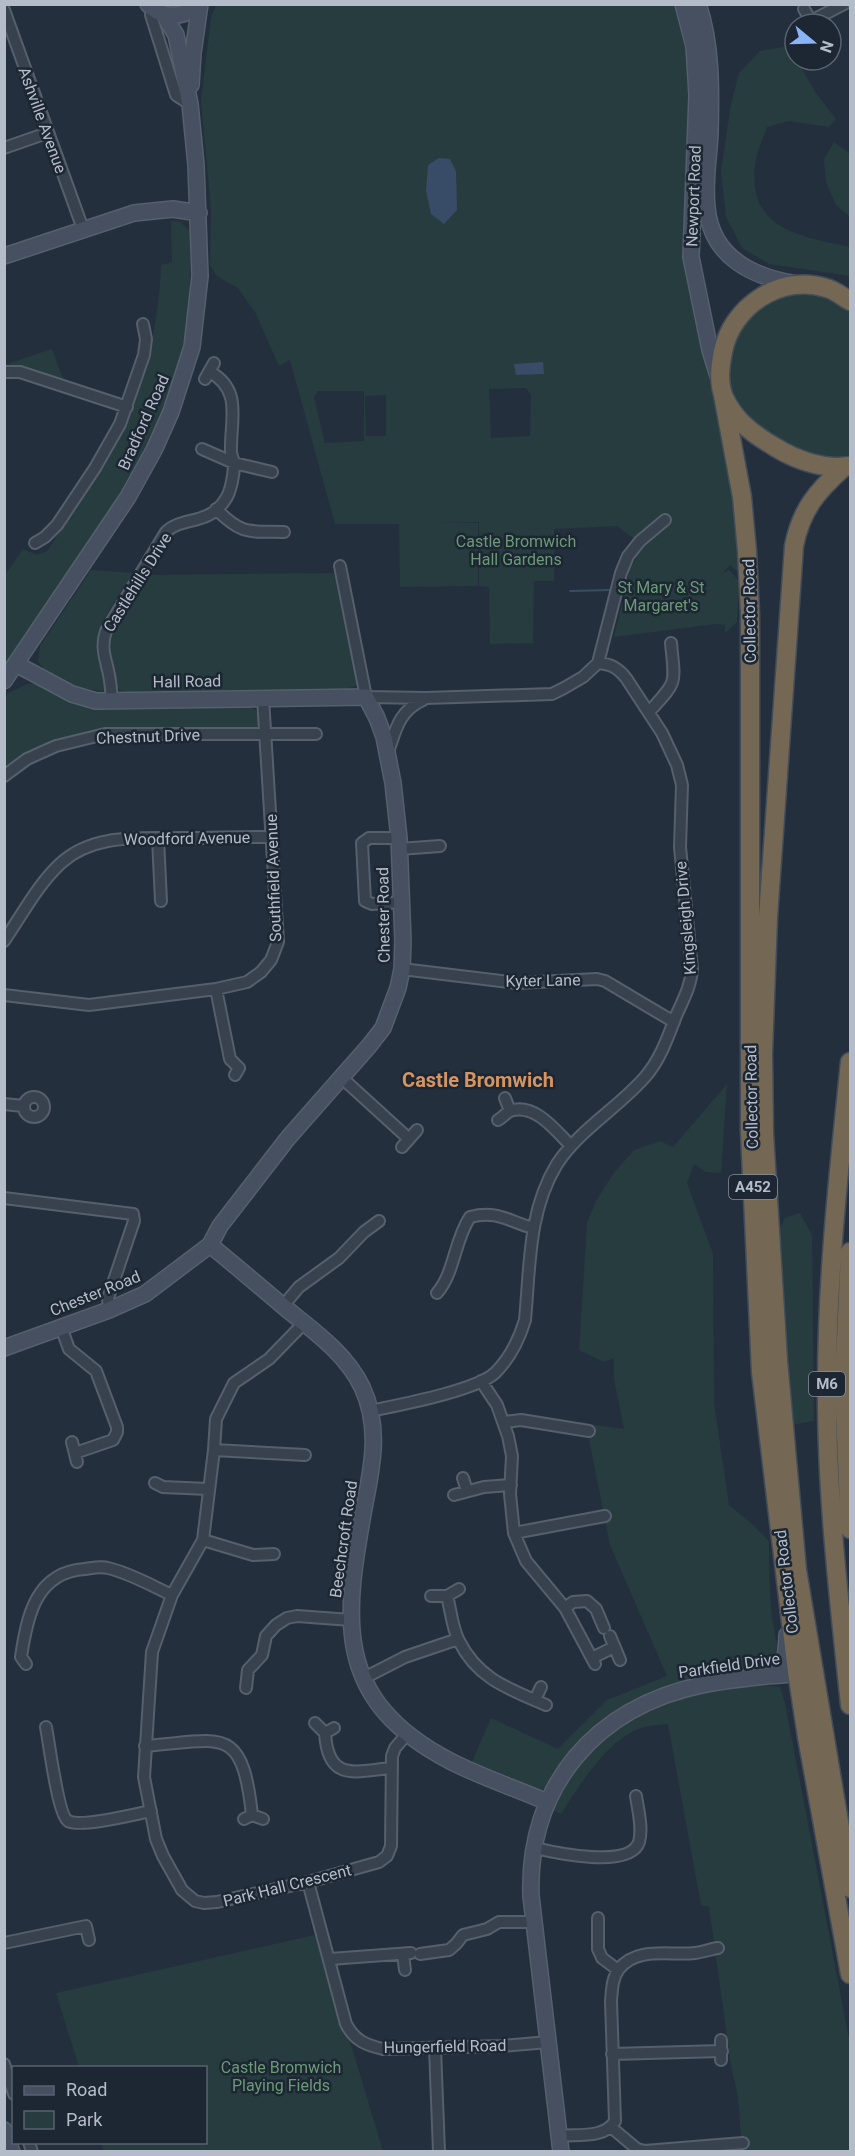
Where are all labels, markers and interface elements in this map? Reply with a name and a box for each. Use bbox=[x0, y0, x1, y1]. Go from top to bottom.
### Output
north arrow bbox=[783, 12, 843, 72]
text: N bbox=[816, 38, 838, 55]
street label: Ashville Avenue bbox=[15, 64, 71, 176]
street label: Newport Road bbox=[682, 145, 705, 247]
street label: Bradford Road bbox=[114, 372, 173, 473]
street label: Castlehills Drive bbox=[99, 529, 176, 635]
park label: Castle Bromwich Hall Gardens bbox=[456, 532, 576, 569]
street label: Collector Road bbox=[739, 559, 760, 663]
park label: St Mary & St Margaret's bbox=[617, 578, 705, 615]
street label: Hall Road bbox=[153, 671, 221, 692]
street label: Chestnut Drive bbox=[96, 725, 200, 748]
street label: Southfield Avenue bbox=[262, 814, 285, 942]
street label: Woodford Avenue bbox=[124, 828, 250, 849]
street label: Kingsleigh Drive bbox=[671, 860, 700, 976]
street label: Chester Road bbox=[373, 867, 394, 963]
street label: Kyter Lane bbox=[505, 970, 581, 991]
street label: Collector Road bbox=[741, 1045, 762, 1149]
district label: Castle Bromwich bbox=[402, 1068, 554, 1092]
road number: A452 bbox=[729, 1175, 777, 1199]
street label: Chester Road bbox=[47, 1267, 143, 1320]
road number: M6 bbox=[809, 1372, 845, 1396]
street label: Beechcroft Road bbox=[326, 1479, 361, 1599]
street label: Collector Road bbox=[771, 1529, 802, 1635]
street label: Parkfield Drive bbox=[677, 1649, 781, 1682]
street label: Park Hall Crescent bbox=[221, 1860, 353, 1911]
street label: Hungerfield Road bbox=[383, 2036, 507, 2057]
park label: Castle Bromwich Playing Fields bbox=[221, 2058, 341, 2095]
legend bbox=[12, 2066, 207, 2144]
text: Road bbox=[66, 2079, 107, 2100]
text: Park bbox=[66, 2109, 103, 2130]

